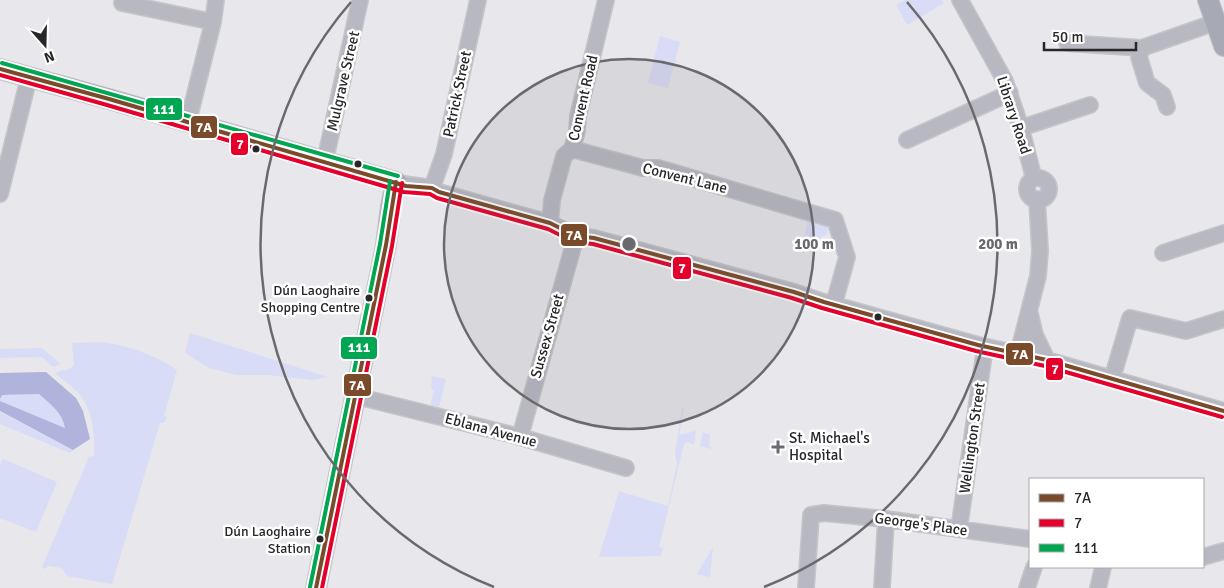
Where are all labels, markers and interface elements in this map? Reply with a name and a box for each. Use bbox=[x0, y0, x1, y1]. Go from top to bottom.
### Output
north arrow bbox=[20, 20, 70, 70]
scale bar bbox=[1044, 20, 1136, 52]
text: 50 m bbox=[1052, 28, 1083, 46]
street label: Mulgrave Street bbox=[323, 29, 363, 133]
text: N bbox=[42, 47, 57, 66]
street label: Patrick Street bbox=[439, 49, 475, 139]
street label: Convent Road bbox=[564, 53, 602, 143]
street label: Library Road bbox=[993, 74, 1035, 156]
line badge: 111 bbox=[145, 97, 183, 121]
text: 111 bbox=[153, 101, 176, 118]
line badge: 7A bbox=[190, 115, 218, 139]
text: 7A bbox=[196, 119, 212, 136]
line badge: 7 bbox=[230, 132, 249, 156]
text: 7 bbox=[236, 136, 244, 153]
unlabelled marker bbox=[251, 144, 261, 154]
unlabelled marker bbox=[353, 159, 363, 169]
street label: Convent Lane bbox=[641, 159, 729, 197]
line badge: 7A bbox=[560, 223, 588, 247]
text: 7A bbox=[566, 227, 582, 244]
centre of rings bbox=[620, 235, 638, 253]
text: 100 m bbox=[794, 235, 834, 253]
text: 200 m bbox=[978, 235, 1018, 253]
line badge: 7 bbox=[672, 256, 692, 280]
text: 7 bbox=[678, 260, 686, 277]
place label: Dún Laoghaire Shopping Centre bbox=[261, 282, 360, 316]
street label: Sussex Street bbox=[526, 292, 568, 380]
marker: Dún Laoghaire Shopping Centre bbox=[364, 293, 374, 303]
unlabelled marker bbox=[873, 312, 883, 322]
line badge: 111 bbox=[340, 336, 378, 360]
text: 111 bbox=[348, 339, 371, 356]
line badge: 7A bbox=[1005, 342, 1034, 366]
text: 7A bbox=[1012, 346, 1028, 363]
line badge: 7 bbox=[1045, 357, 1064, 381]
text: 7 bbox=[1051, 361, 1059, 378]
line badge: 7A bbox=[343, 373, 372, 397]
text: 7A bbox=[349, 377, 365, 394]
street label: Wellington Street bbox=[955, 381, 989, 495]
street label: Eblana Avenue bbox=[443, 409, 539, 451]
place label: St. Michael's Hospital bbox=[789, 429, 870, 464]
marker: St. Michael's Hospital bbox=[771, 440, 785, 454]
legend bbox=[1029, 478, 1204, 568]
text: 7A bbox=[1074, 489, 1091, 507]
street label: George's Place bbox=[873, 509, 969, 539]
text: 7 bbox=[1074, 514, 1082, 532]
place label: Dún Laoghaire Station bbox=[224, 523, 311, 557]
marker: Dún Laoghaire Station bbox=[315, 534, 325, 544]
text: 111 bbox=[1074, 539, 1098, 557]

